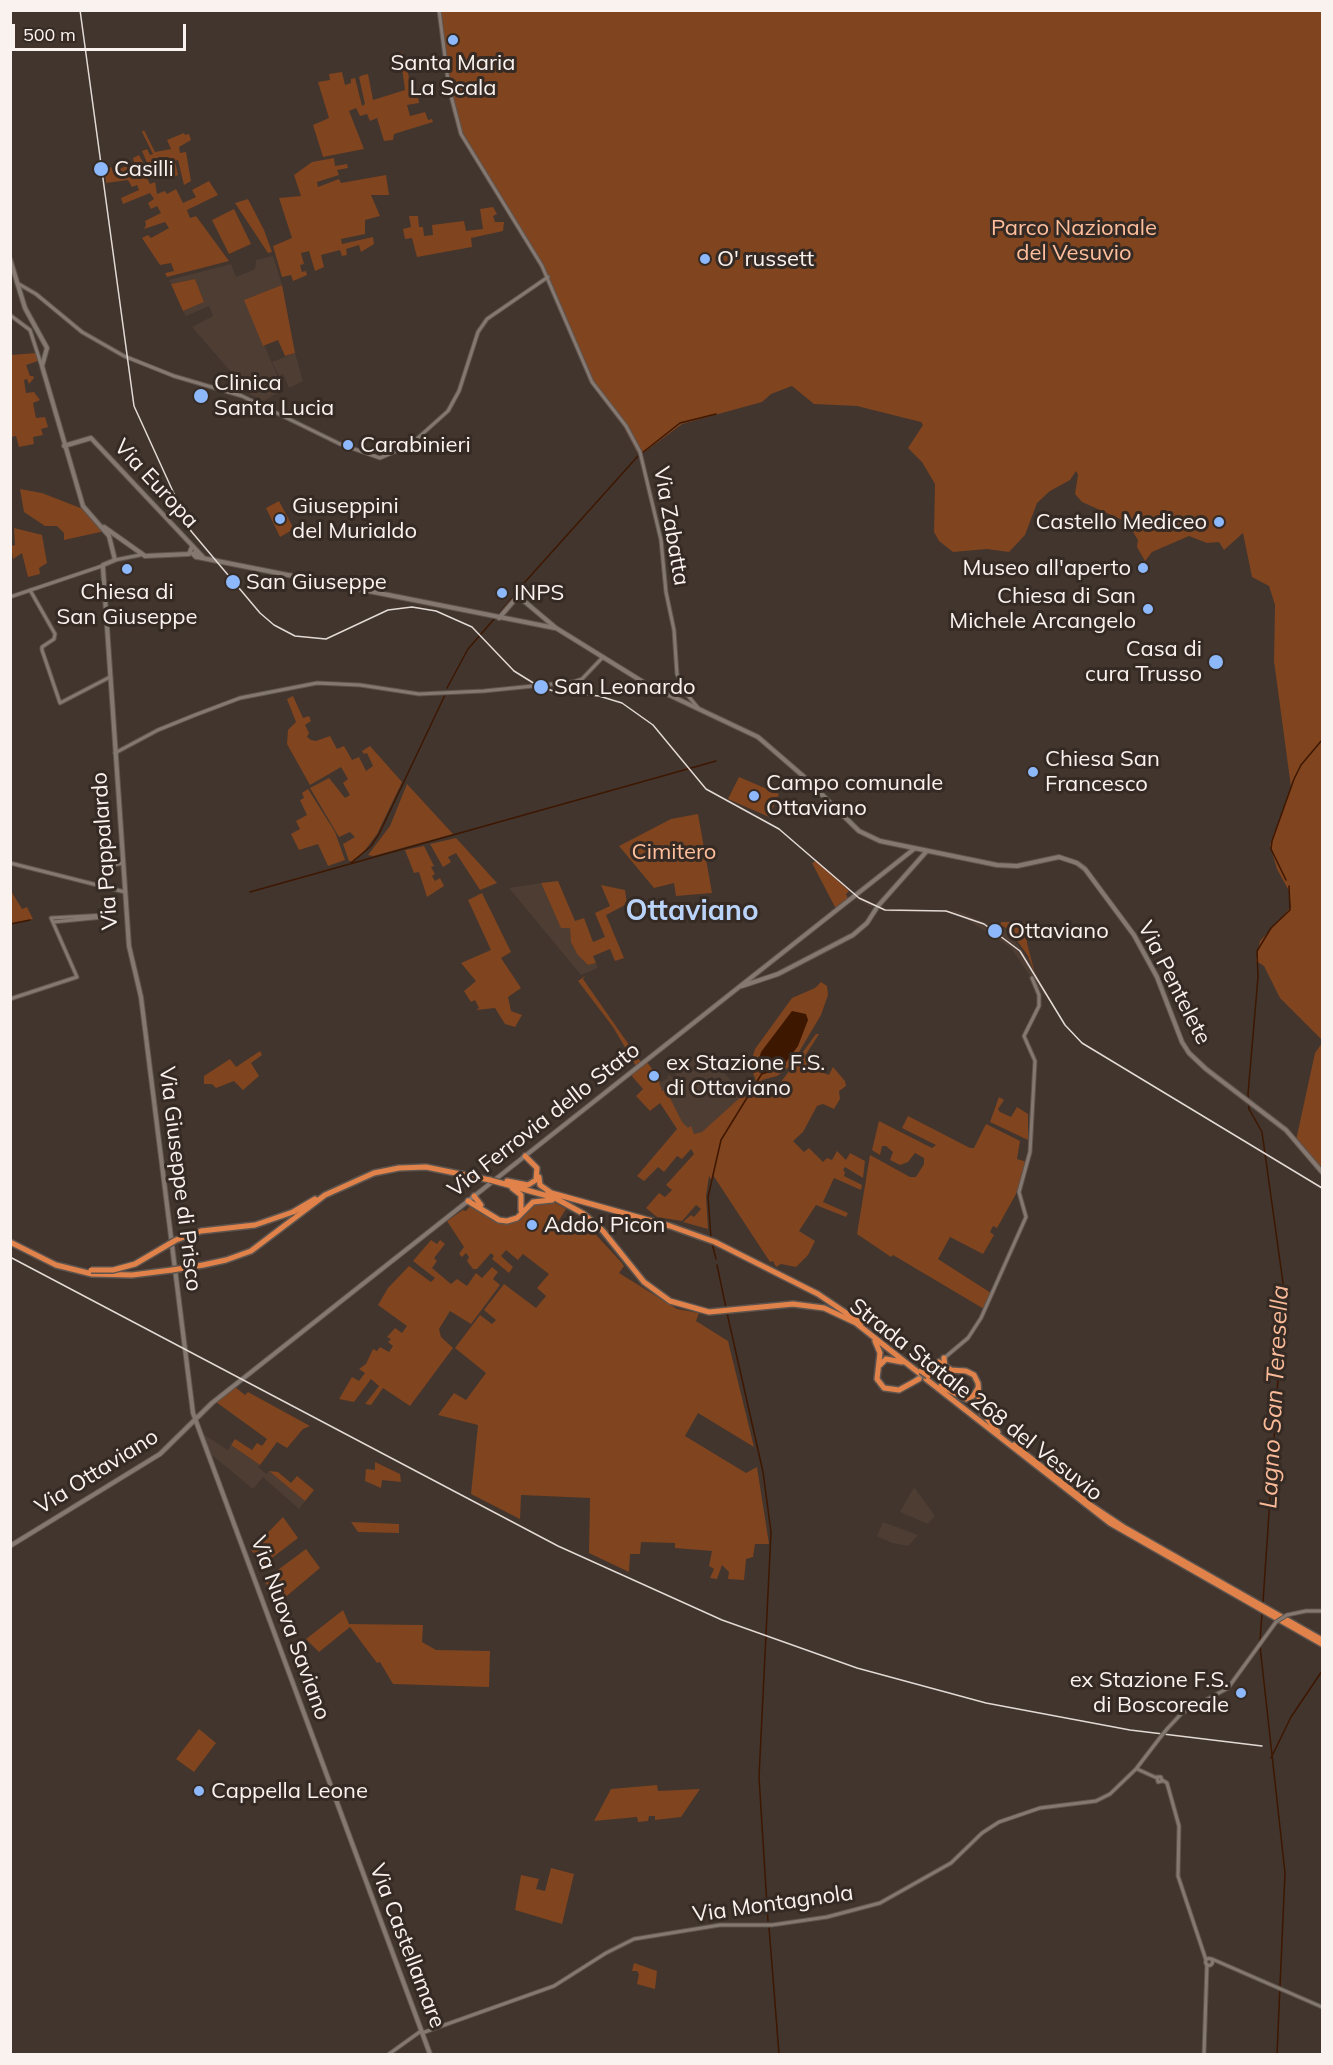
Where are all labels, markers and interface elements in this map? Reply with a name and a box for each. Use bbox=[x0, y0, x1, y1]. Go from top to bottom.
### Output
scale bar bbox=[15, 12, 189, 50]
text: 500 m bbox=[23, 23, 76, 46]
marker: Santa Maria La Scala bbox=[446, 33, 460, 47]
place label: Santa Maria La Scala bbox=[391, 50, 515, 101]
place label: Casilli bbox=[114, 156, 174, 182]
marker: Casilli bbox=[92, 160, 110, 178]
park label: Parco Nazionale del Vesuvio bbox=[991, 215, 1157, 266]
place label: O' russett bbox=[717, 246, 814, 272]
marker: O' russett bbox=[698, 252, 712, 266]
place label: Clinica Santa Lucia bbox=[214, 370, 334, 422]
marker: Clinica Santa Lucia bbox=[192, 387, 210, 405]
place label: Carabinieri bbox=[360, 432, 471, 458]
street label: Via Europa bbox=[108, 434, 204, 534]
marker: Carabinieri bbox=[341, 438, 355, 452]
street label: Via Zabatta bbox=[648, 464, 694, 588]
place label: Giuseppini del Murialdo bbox=[292, 493, 417, 544]
place label: Castello Mediceo bbox=[1035, 509, 1207, 535]
marker: Giuseppini del Murialdo bbox=[273, 512, 287, 526]
marker: Castello Mediceo bbox=[1212, 515, 1226, 529]
place label: Museo all'aperto bbox=[963, 555, 1131, 581]
marker: Museo all'aperto bbox=[1136, 561, 1150, 575]
marker: Chiesa di San Giuseppe bbox=[120, 562, 134, 576]
place label: San Giuseppe bbox=[246, 569, 387, 595]
marker: San Giuseppe bbox=[224, 573, 242, 591]
place label: Chiesa di San Giuseppe bbox=[57, 579, 197, 630]
place label: INPS bbox=[514, 580, 564, 606]
place label: Chiesa di San Michele Arcangelo bbox=[949, 583, 1136, 634]
marker: INPS bbox=[495, 586, 509, 600]
marker: Chiesa di San Michele Arcangelo bbox=[1141, 602, 1155, 616]
place label: Casa di cura Trusso bbox=[1085, 636, 1202, 688]
marker: Casa di cura Trusso bbox=[1207, 653, 1225, 671]
place label: San Leonardo bbox=[554, 674, 696, 700]
marker: San Leonardo bbox=[532, 678, 550, 696]
place label: Chiesa San Francesco bbox=[1045, 746, 1160, 798]
marker: Chiesa San Francesco bbox=[1026, 765, 1040, 779]
place label: Campo comunale Ottaviano bbox=[766, 770, 943, 822]
street label: Via Pappalardo bbox=[86, 771, 124, 931]
marker: Campo comunale Ottaviano bbox=[747, 789, 761, 803]
park label: Cimitero bbox=[632, 839, 716, 865]
district label: Ottaviano bbox=[625, 895, 759, 929]
street label: Via Pentelete bbox=[1132, 917, 1216, 1049]
place label: Ottaviano bbox=[1008, 918, 1109, 944]
marker: Ottaviano bbox=[986, 922, 1004, 940]
street label: Via Ferrovia dello Stato bbox=[443, 1037, 645, 1203]
place label: ex Stazione F.S. di Ottaviano bbox=[666, 1050, 825, 1102]
street label: Via Giuseppe di Prisco bbox=[153, 1065, 207, 1293]
marker: ex Stazione F.S. di Ottaviano bbox=[647, 1069, 661, 1083]
place label: Addo' Picon bbox=[544, 1212, 665, 1238]
marker: Addo' Picon bbox=[525, 1218, 539, 1232]
water label: Lagno San Teresella bbox=[1255, 1285, 1295, 1509]
street label: Strada Statale 268 del Vesuvio bbox=[844, 1293, 1108, 1507]
street label: Via Ottaviano bbox=[31, 1424, 163, 1520]
street label: Via Nuova Saviano bbox=[244, 1532, 336, 1724]
place label: ex Stazione F.S. di Boscoreale bbox=[1070, 1667, 1229, 1718]
marker: ex Stazione F.S. di Boscoreale bbox=[1234, 1686, 1248, 1700]
place label: Cappella Leone bbox=[211, 1778, 368, 1804]
marker: Cappella Leone bbox=[192, 1784, 206, 1798]
street label: Via Castellamare bbox=[364, 1860, 450, 2032]
street label: Via Montagnola bbox=[691, 1880, 855, 1928]

